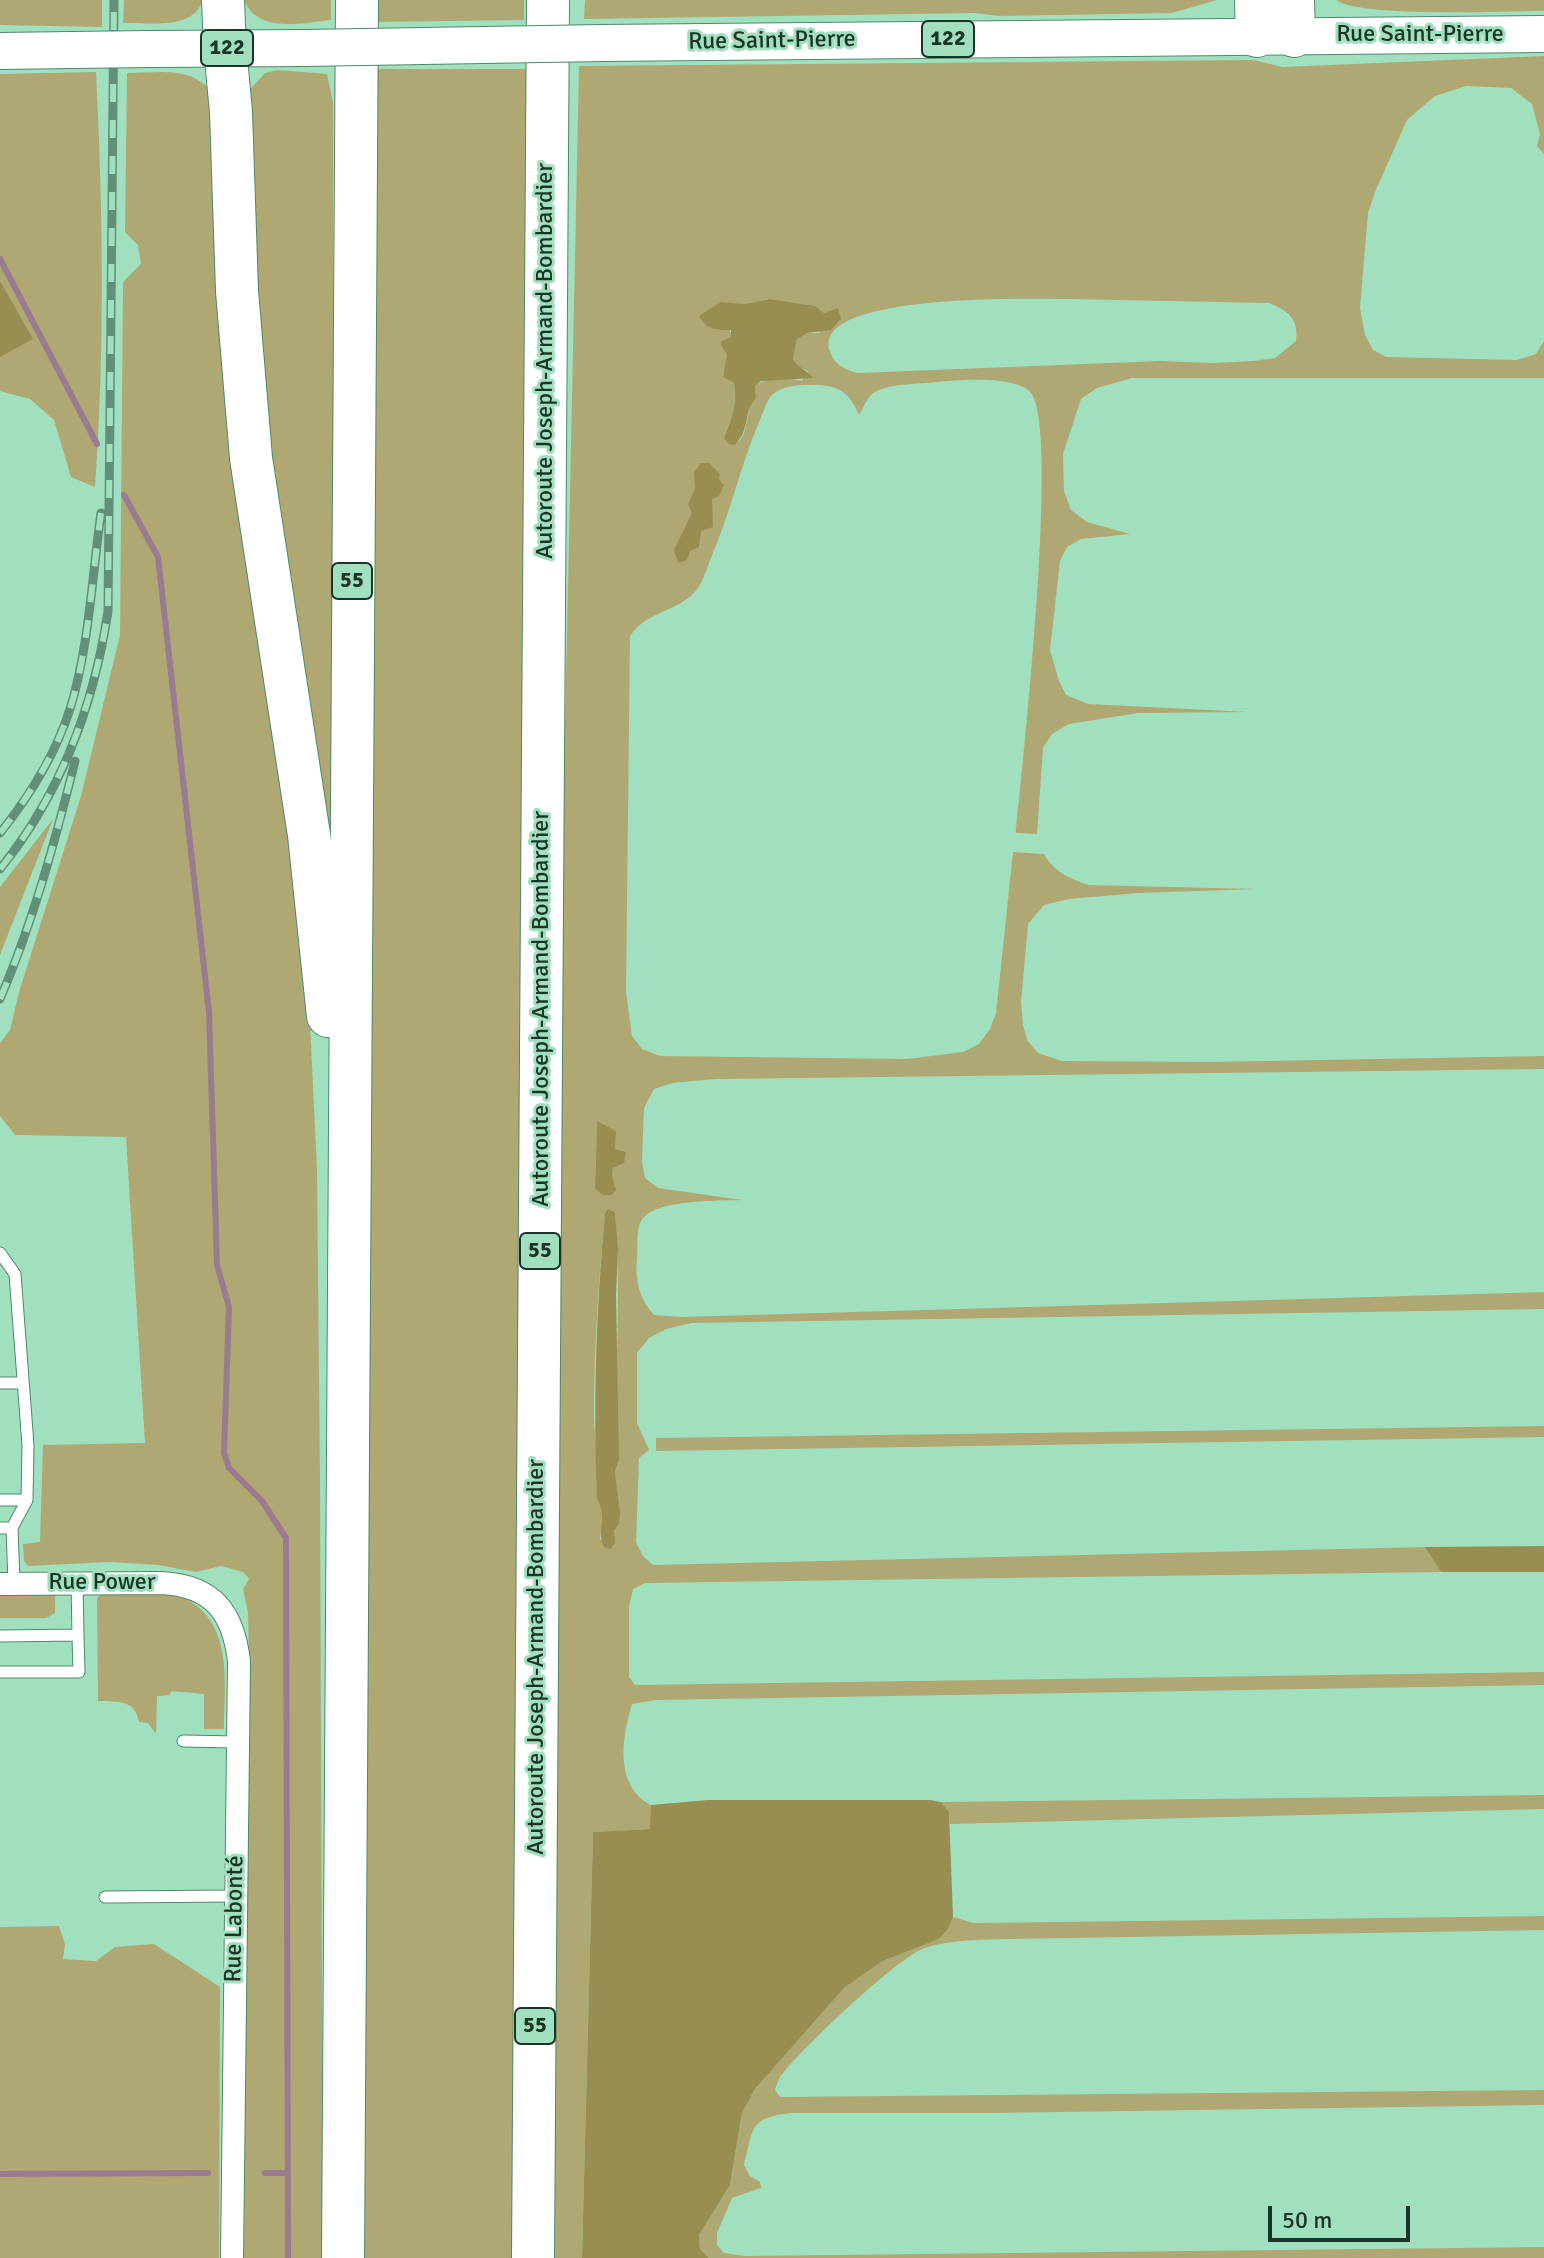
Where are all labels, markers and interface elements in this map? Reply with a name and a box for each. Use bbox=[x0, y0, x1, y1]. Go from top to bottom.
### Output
road number: 122 bbox=[922, 21, 974, 57]
street label: Rue Saint-Pierre bbox=[1336, 21, 1504, 49]
street label: Rue Saint-Pierre bbox=[688, 25, 856, 57]
road number: 122 bbox=[201, 30, 253, 66]
street label: Autoroute Joseph-Armand-Bombardier bbox=[532, 163, 560, 559]
road number: 55 bbox=[332, 563, 372, 599]
street label: Autoroute Joseph-Armand-Bombardier bbox=[528, 811, 556, 1207]
road number: 55 bbox=[520, 1233, 560, 1269]
street label: Autoroute Joseph-Armand-Bombardier bbox=[523, 1459, 551, 1855]
street label: Rue Power bbox=[48, 1569, 156, 1597]
street label: Rue Labonté bbox=[219, 1855, 251, 1983]
road number: 55 bbox=[515, 2008, 555, 2044]
scale bar bbox=[1272, 2190, 1414, 2240]
text: 50 m bbox=[1282, 2205, 1332, 2235]

